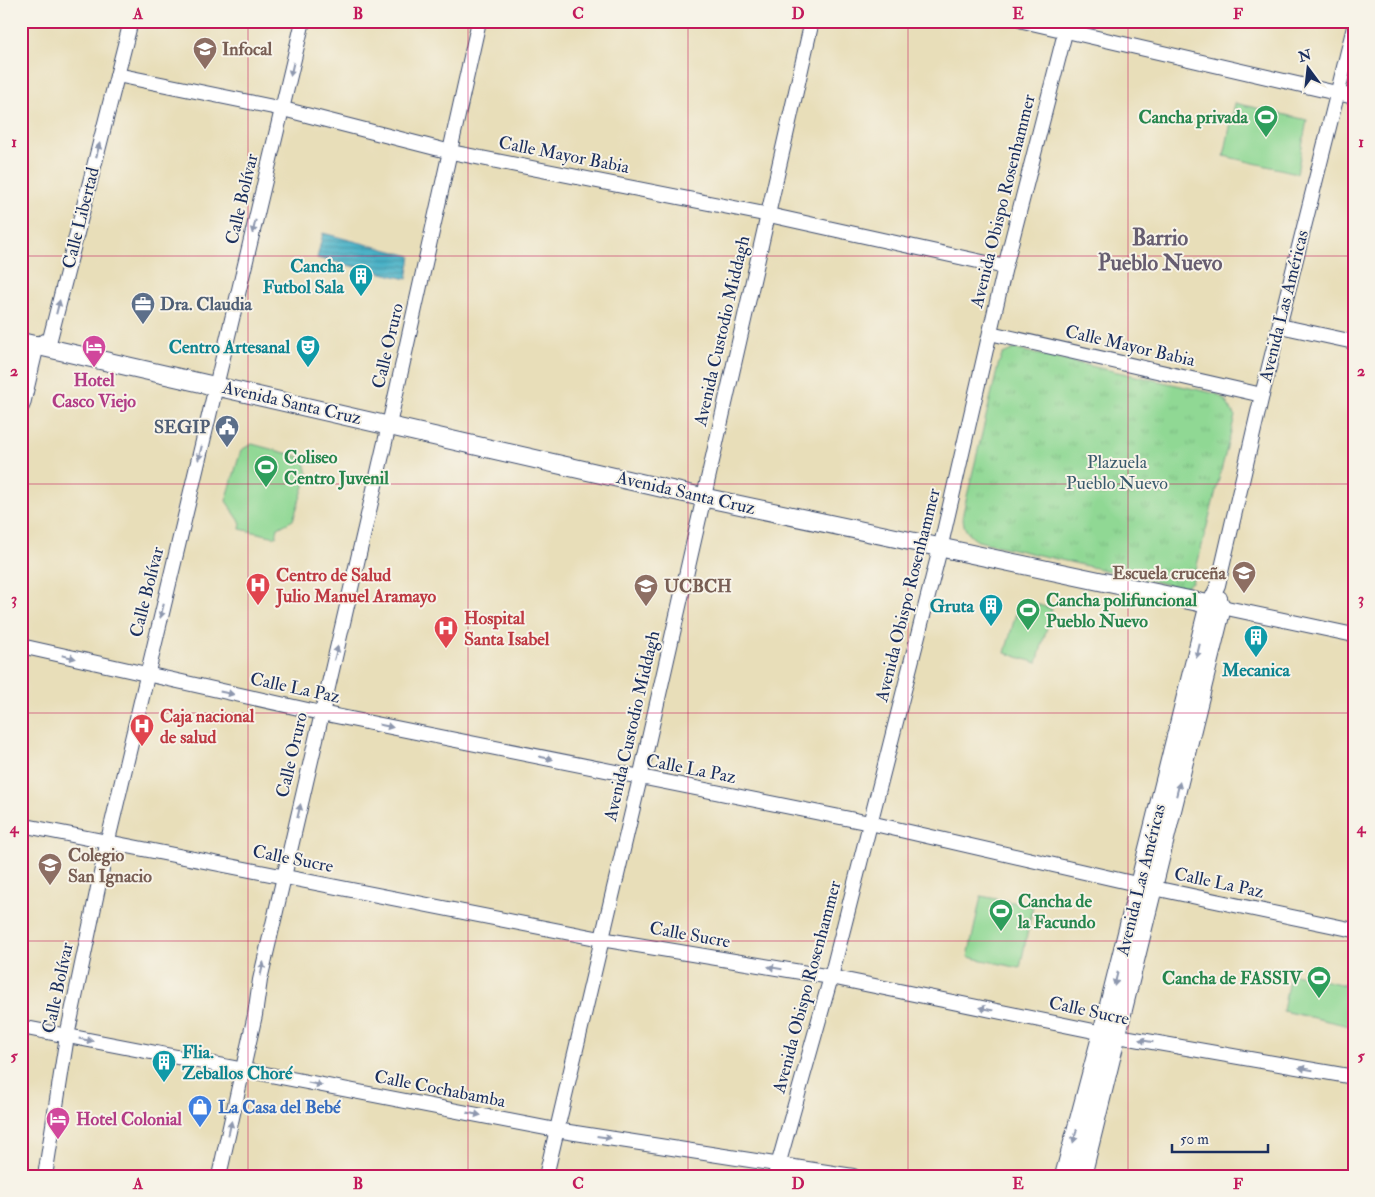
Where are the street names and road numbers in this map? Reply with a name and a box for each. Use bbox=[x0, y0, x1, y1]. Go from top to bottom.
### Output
street label: Avenida Obispo Rosenhammer bbox=[965, 92, 1041, 311]
street label: Calle Mayor Babia bbox=[497, 131, 632, 179]
street label: Calle Bolívar bbox=[220, 151, 264, 247]
street label: Calle Libertad bbox=[57, 165, 105, 271]
street label: Avenida Las Américas bbox=[1254, 228, 1314, 385]
street label: Avenida Custodio Middagh bbox=[689, 233, 755, 429]
street label: Calle Oruro bbox=[367, 301, 409, 391]
street label: Calle Mayor Babia bbox=[1063, 320, 1198, 372]
street label: Avenida Santa Cruz bbox=[219, 376, 364, 430]
street label: Avenida Santa Cruz bbox=[613, 466, 758, 520]
street label: Avenida Obispo Rosenhammer bbox=[870, 486, 946, 705]
street label: Calle Bolívar bbox=[125, 544, 169, 640]
street label: Avenida Custodio Middagh bbox=[599, 628, 665, 824]
street label: Calle La Paz bbox=[248, 667, 342, 709]
street label: Calle Oruro bbox=[271, 710, 313, 800]
street label: Calle La Paz bbox=[644, 749, 738, 789]
street label: Avenida Las Américas bbox=[1111, 802, 1171, 959]
street label: Calle Sucre bbox=[251, 840, 336, 878]
street label: Calle La Paz bbox=[1172, 862, 1266, 904]
street label: Avenida Obispo Rosenhammer bbox=[767, 878, 847, 1097]
street label: Calle Sucre bbox=[648, 917, 733, 953]
street label: Calle Bolívar bbox=[37, 940, 79, 1036]
street label: Calle Sucre bbox=[1047, 991, 1132, 1031]
street label: Calle Cochabamba bbox=[372, 1065, 508, 1113]

